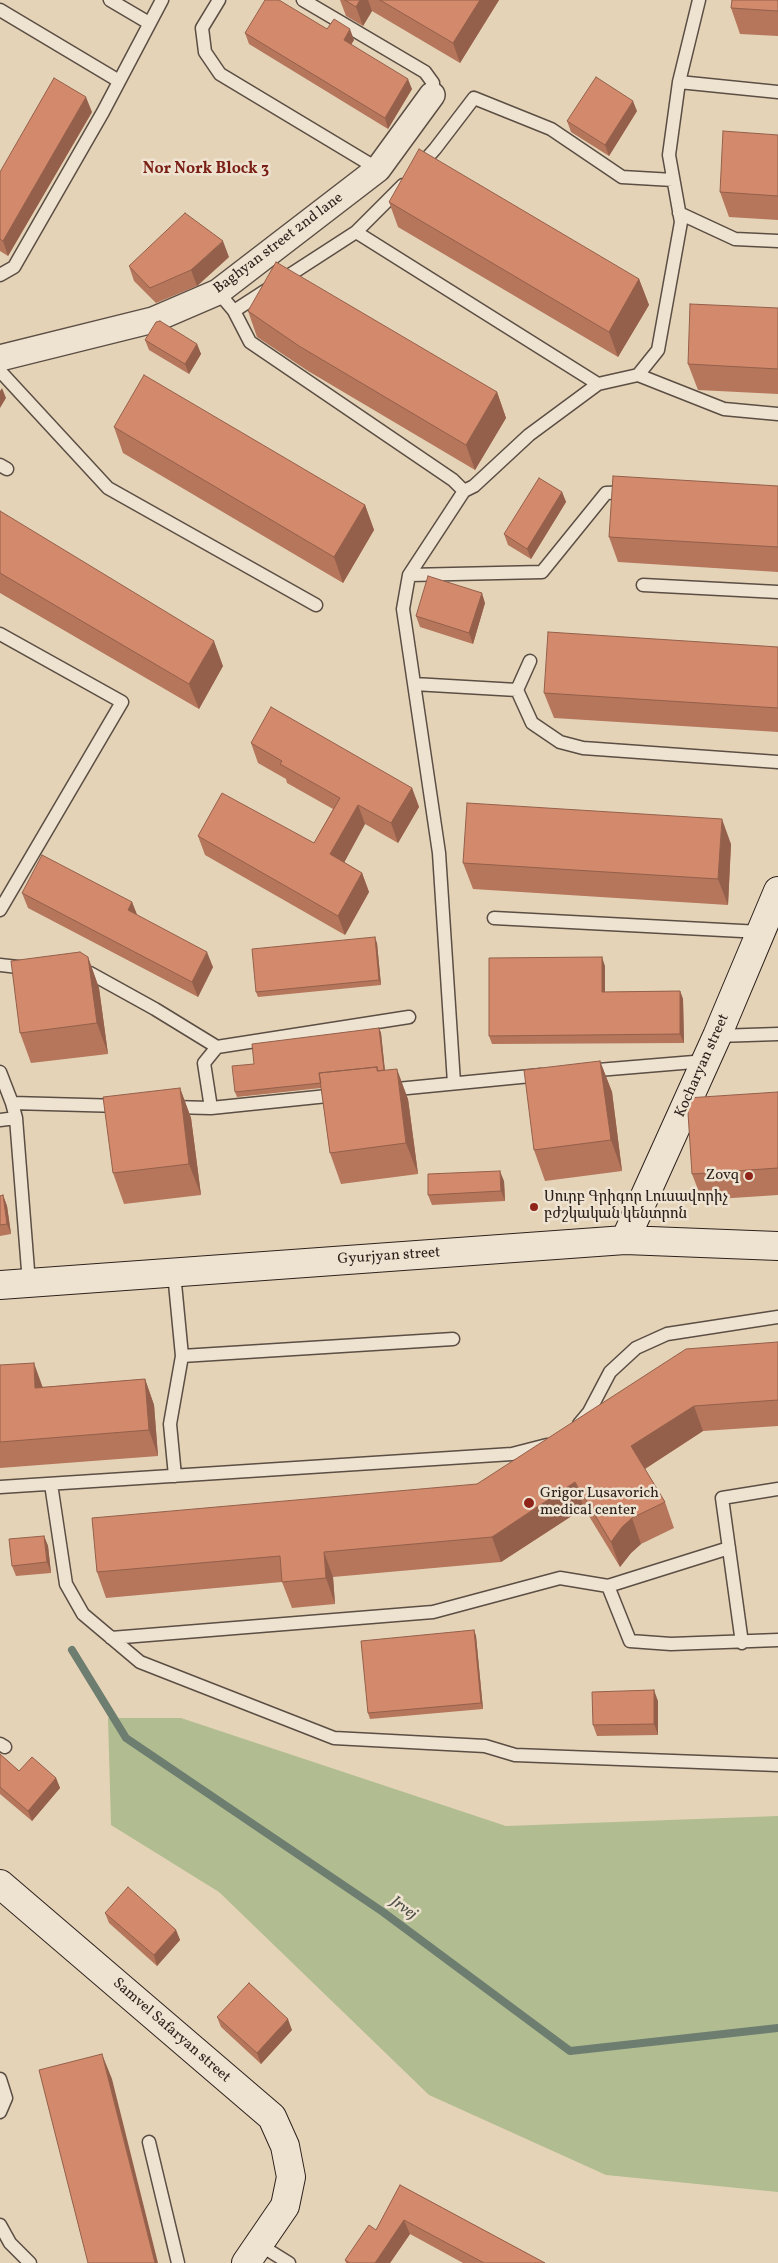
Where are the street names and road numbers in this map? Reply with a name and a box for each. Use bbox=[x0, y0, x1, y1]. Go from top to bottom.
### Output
street label: Baghyan street 2nd lane bbox=[211, 189, 347, 299]
street label: Kocharyan street bbox=[672, 1011, 734, 1121]
street label: Gyurjyan street bbox=[337, 1244, 441, 1270]
street label: Samvel Safaryan street bbox=[108, 1975, 234, 2087]

